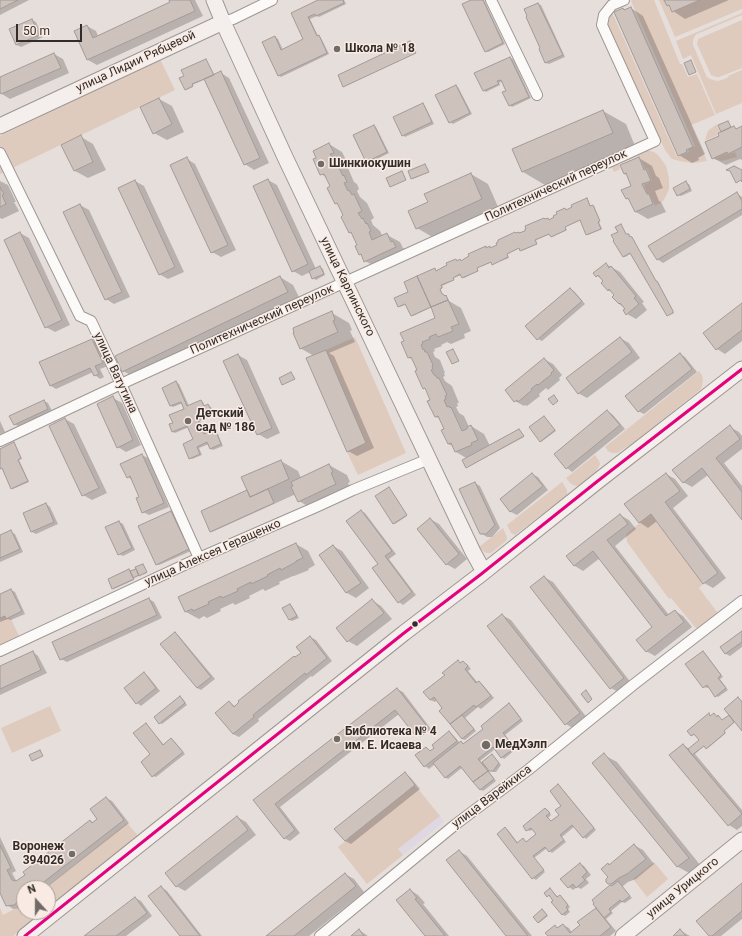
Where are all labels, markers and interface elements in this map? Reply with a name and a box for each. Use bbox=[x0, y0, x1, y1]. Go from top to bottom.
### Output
scale bar bbox=[18, 16, 84, 42]
text: 50 m bbox=[23, 24, 50, 38]
street label: улица Лидии Рябцевой bbox=[74, 28, 198, 96]
place label: Школа № 18 bbox=[345, 42, 415, 56]
marker: Школа № 18 bbox=[332, 44, 342, 54]
street label: Политехнический переулок bbox=[483, 147, 629, 225]
place label: Шинкиокушин bbox=[329, 157, 411, 171]
marker: Шинкиокушин bbox=[316, 159, 326, 169]
street label: улица Карпинского bbox=[317, 235, 377, 339]
street label: Политехнический переулок bbox=[188, 282, 336, 358]
street label: улица Ватутина bbox=[90, 330, 140, 416]
place label: Детский сад № 186 bbox=[196, 407, 255, 435]
marker: Детский сад № 186 bbox=[183, 416, 193, 426]
street label: улица Алексея Геращенко bbox=[143, 516, 283, 590]
unlabelled marker bbox=[410, 619, 420, 629]
place label: Библиотека № 4 им. Е. Исаева bbox=[345, 725, 437, 753]
marker: Библиотека № 4 им. Е. Исаева bbox=[332, 734, 342, 744]
place label: МедХэлп bbox=[495, 738, 547, 752]
marker: МедХэлп bbox=[480, 739, 492, 751]
street label: улица Варейкиса bbox=[449, 762, 535, 832]
place label: Воронеж 394026 bbox=[12, 840, 64, 868]
marker: Воронеж 394026 bbox=[67, 849, 77, 859]
street label: улица Урицкого bbox=[644, 855, 722, 921]
north arrow bbox=[16, 880, 56, 920]
text: N bbox=[26, 882, 38, 897]

